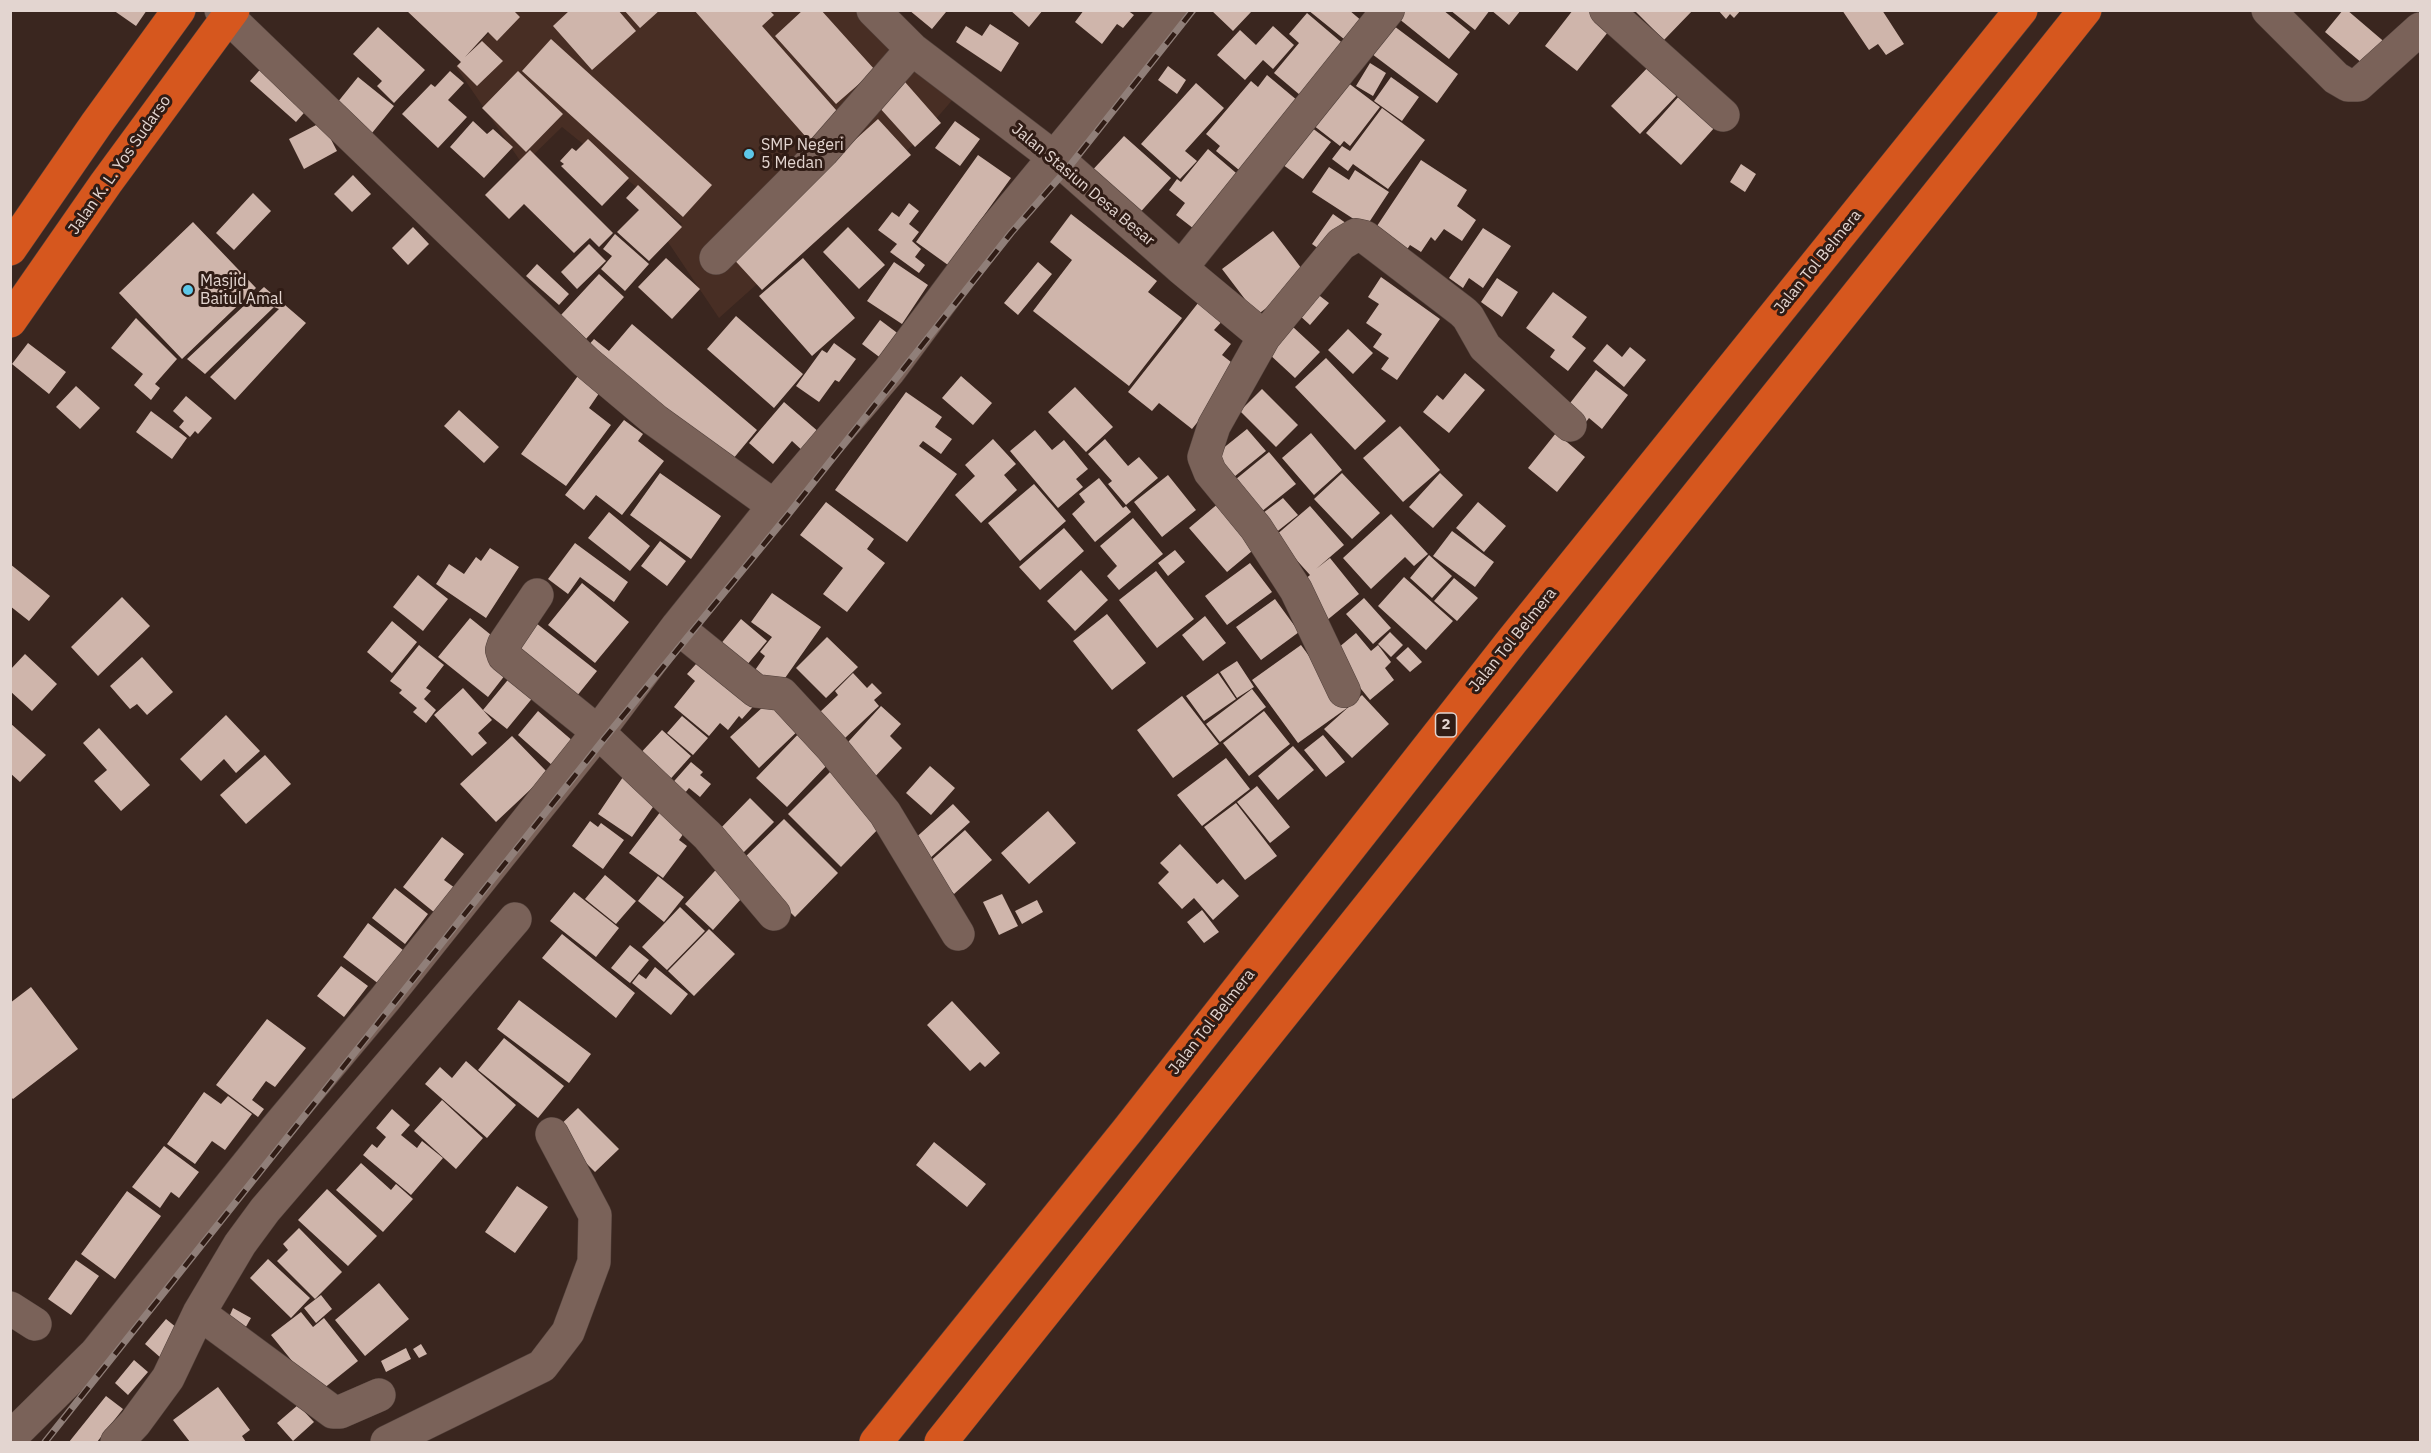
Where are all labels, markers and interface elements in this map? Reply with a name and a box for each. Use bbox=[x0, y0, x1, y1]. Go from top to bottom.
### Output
street label: Jalan K. L. Yos Sudarso bbox=[65, 92, 175, 238]
street label: Jalan Stasiun Desa Besar bbox=[1008, 120, 1158, 250]
place label: SMP Negeri 5 Medan bbox=[761, 135, 844, 173]
marker: SMP Negeri 5 Medan bbox=[742, 147, 756, 161]
street label: Jalan Tol Belmera bbox=[1770, 206, 1866, 318]
place label: Masjid Baitul Amal bbox=[200, 271, 283, 309]
marker: Masjid Baitul Amal bbox=[181, 283, 195, 297]
street label: Jalan Tol Belmera bbox=[1465, 584, 1561, 696]
road number: 2 bbox=[1436, 713, 1456, 737]
street label: Jalan Tol Belmera bbox=[1165, 966, 1259, 1078]

